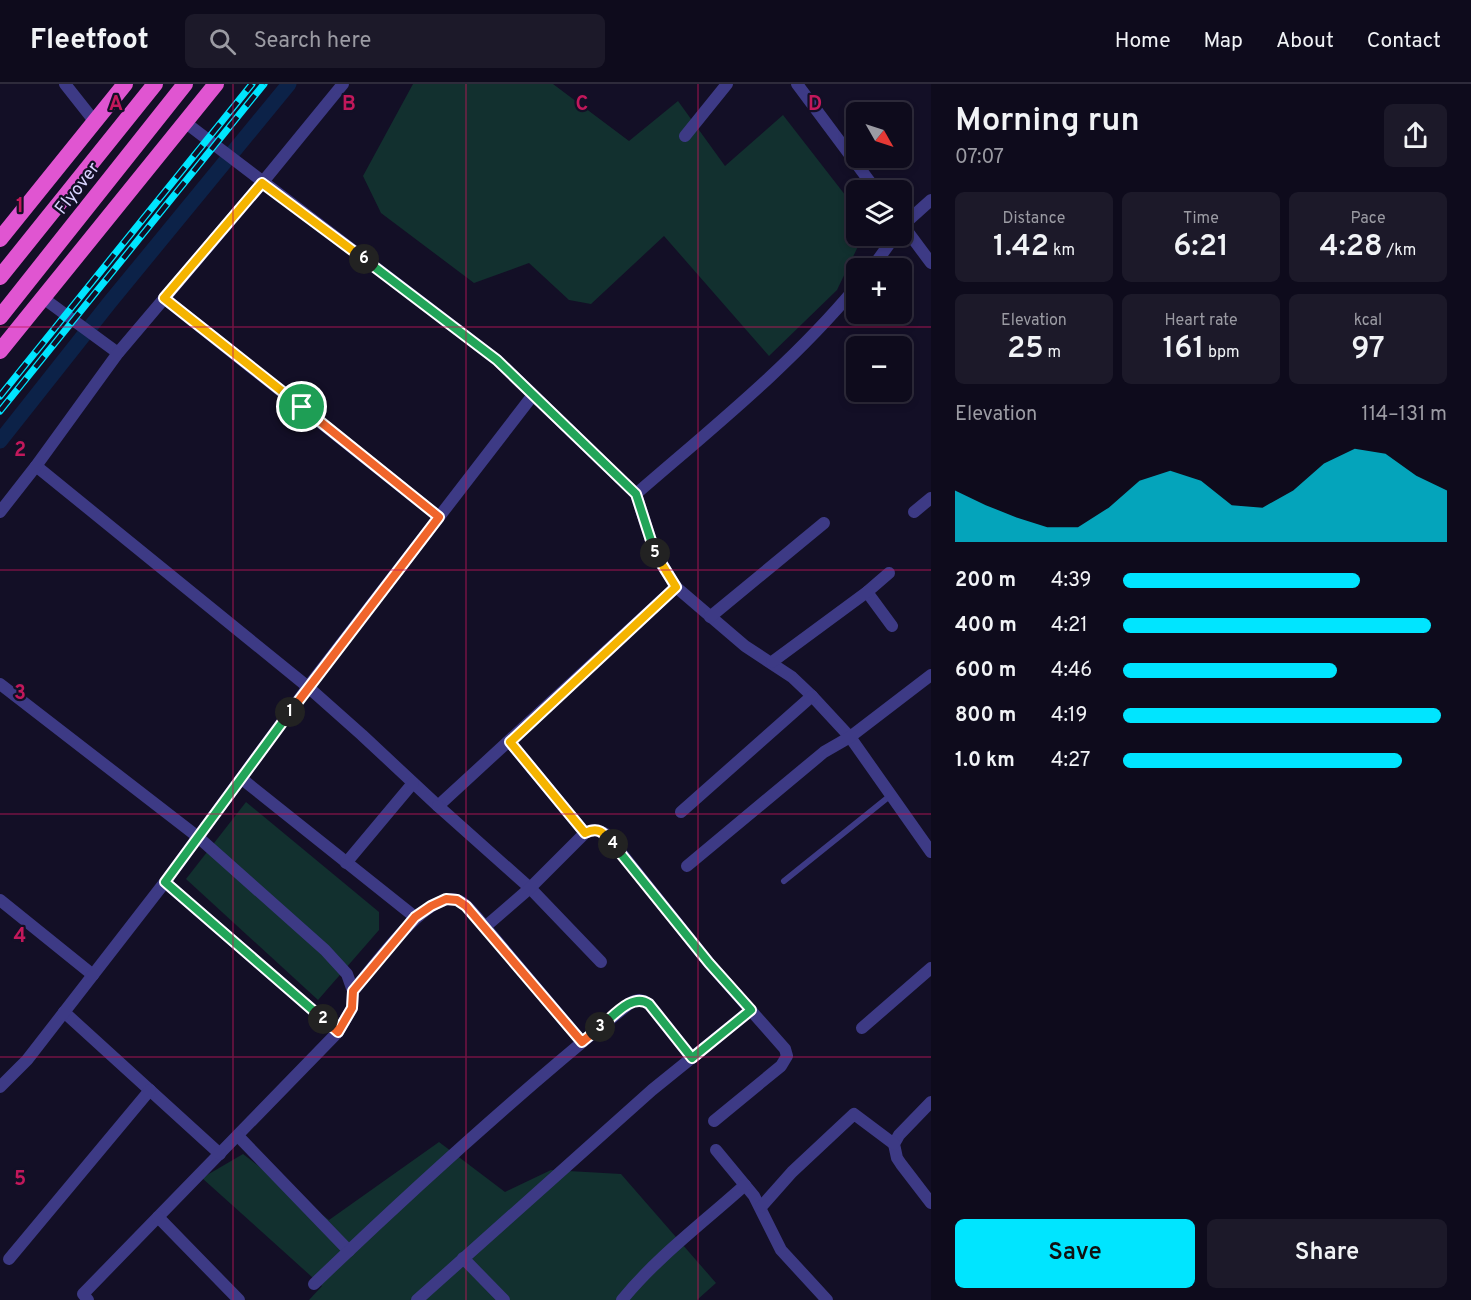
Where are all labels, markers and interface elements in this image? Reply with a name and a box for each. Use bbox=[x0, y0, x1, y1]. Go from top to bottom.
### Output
search box bbox=[185, 14, 605, 68]
text: Fleetfoot bbox=[30, 23, 149, 59]
icon: search bbox=[206, 25, 239, 58]
text: Search here bbox=[254, 28, 371, 55]
text: Home bbox=[1115, 28, 1171, 55]
text: Map bbox=[1204, 28, 1243, 55]
text: About bbox=[1276, 28, 1334, 55]
text: Contact bbox=[1367, 28, 1441, 55]
text: A bbox=[109, 92, 123, 118]
text: B bbox=[342, 92, 356, 118]
text: C bbox=[576, 92, 588, 118]
text: D bbox=[808, 92, 822, 118]
text: Morning run bbox=[955, 101, 1140, 143]
north arrow bbox=[846, 102, 912, 168]
map controls bbox=[846, 102, 912, 402]
button: share bbox=[1384, 104, 1447, 167]
text: 07:07 bbox=[955, 145, 1004, 171]
street label: Flyover bbox=[50, 158, 106, 220]
button: layers bbox=[846, 180, 912, 246]
text: 1 bbox=[16, 194, 24, 220]
text: Distance bbox=[1003, 209, 1065, 229]
text: Time bbox=[1183, 209, 1219, 229]
text: Pace bbox=[1350, 209, 1386, 229]
text: 1.42 bbox=[993, 229, 1049, 266]
text: 6:21 bbox=[1173, 229, 1229, 266]
text: 4:28 bbox=[1320, 229, 1383, 266]
text: km bbox=[1049, 241, 1075, 261]
text: /km bbox=[1383, 241, 1416, 261]
pin: 6 bbox=[349, 244, 379, 274]
text: 6 bbox=[359, 249, 369, 269]
button: + bbox=[846, 258, 912, 324]
text: Elevation bbox=[1001, 311, 1067, 331]
text: Heart rate bbox=[1164, 311, 1238, 331]
text: kcal bbox=[1354, 311, 1382, 331]
text: 25 bbox=[1007, 331, 1044, 368]
text: 161 bbox=[1163, 331, 1204, 368]
text: 97 bbox=[1351, 331, 1385, 368]
button: − bbox=[846, 336, 912, 402]
text: m bbox=[1044, 343, 1061, 363]
text: bpm bbox=[1204, 343, 1239, 363]
pin bbox=[276, 381, 327, 432]
icon: arrive bbox=[285, 390, 318, 423]
text: Elevation bbox=[955, 402, 1037, 428]
text: 114–131 m bbox=[1361, 402, 1447, 428]
text: 2 bbox=[14, 438, 26, 464]
pin: 5 bbox=[640, 538, 670, 568]
text: 5 bbox=[650, 543, 660, 563]
text: 200 m bbox=[955, 568, 1016, 594]
text: 4:39 bbox=[1051, 568, 1092, 594]
text: 400 m bbox=[955, 613, 1017, 639]
text: 4:21 bbox=[1051, 613, 1088, 639]
text: 600 m bbox=[955, 658, 1016, 684]
text: 4:46 bbox=[1051, 658, 1092, 684]
text: 3 bbox=[14, 681, 26, 707]
pin: 1 bbox=[275, 697, 305, 727]
text: 1 bbox=[287, 702, 293, 722]
text: 800 m bbox=[955, 703, 1016, 729]
text: 4:19 bbox=[1051, 703, 1087, 729]
text: 1.0 km bbox=[955, 748, 1015, 774]
text: 4:27 bbox=[1051, 748, 1090, 774]
pin: 4 bbox=[598, 829, 628, 859]
text: 4 bbox=[608, 834, 618, 854]
text: 4 bbox=[14, 924, 26, 950]
pin: 2 bbox=[308, 1004, 338, 1034]
text: 2 bbox=[318, 1009, 328, 1029]
pin: 3 bbox=[585, 1012, 615, 1042]
text: 3 bbox=[595, 1017, 605, 1037]
text: 5 bbox=[14, 1167, 26, 1193]
button: Save bbox=[955, 1219, 1195, 1288]
button: Share bbox=[1207, 1219, 1447, 1288]

